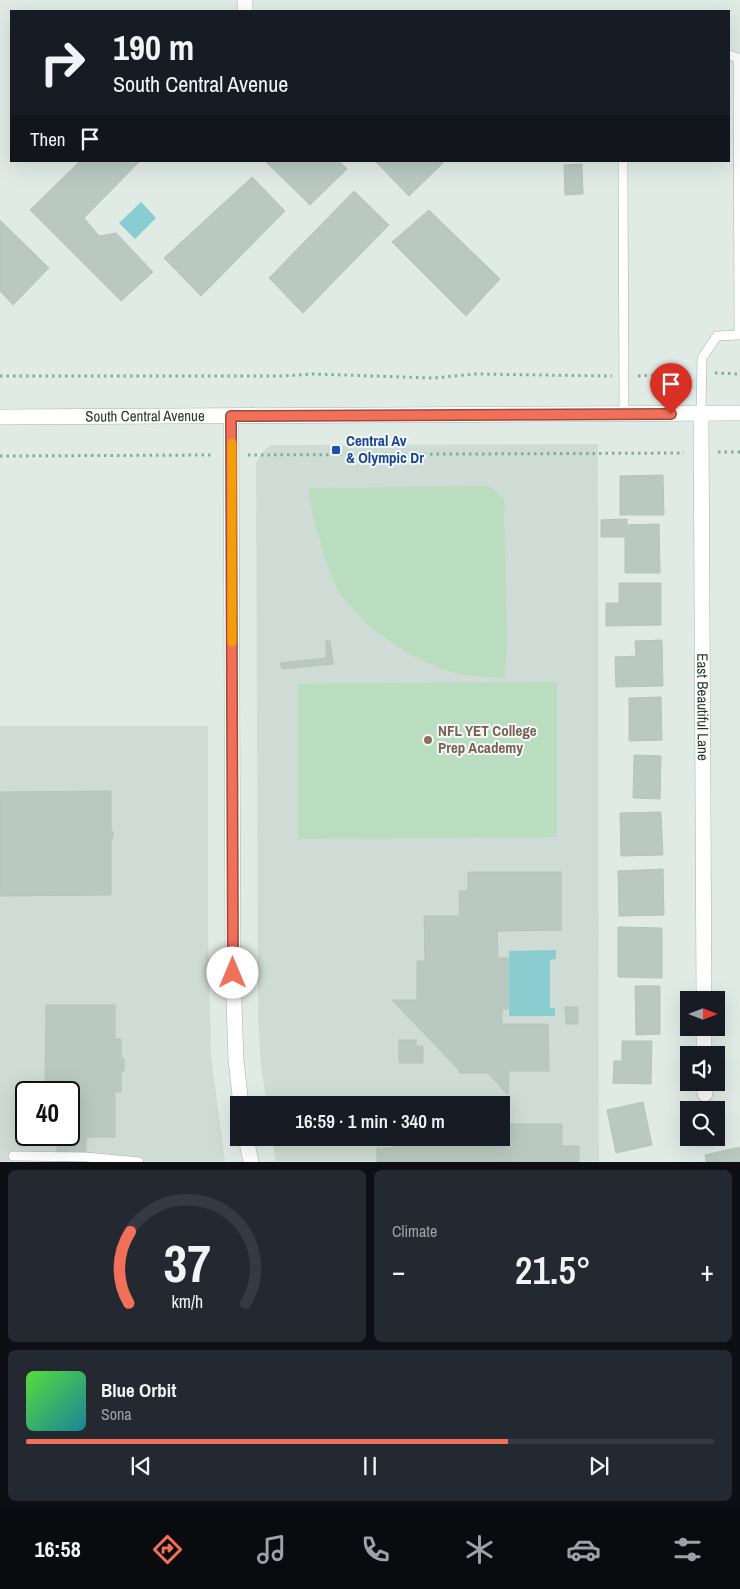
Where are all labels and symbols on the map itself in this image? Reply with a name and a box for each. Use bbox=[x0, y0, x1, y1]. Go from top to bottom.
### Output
pin bbox=[650, 363, 692, 414]
street label: South Central Avenue bbox=[85, 405, 205, 427]
place label: Central Av & Olympic Dr bbox=[346, 430, 424, 468]
marker: Central Av & Olympic Dr bbox=[330, 444, 342, 456]
street label: East Beautiful Lane bbox=[692, 653, 714, 761]
place label: NFL YET College Prep Academy bbox=[438, 720, 537, 758]
marker: NFL YET College Prep Academy bbox=[422, 734, 434, 746]
position arrow bbox=[206, 946, 258, 998]
north arrow bbox=[680, 991, 725, 1036]
speed limit sign: 40 bbox=[15, 1081, 80, 1146]

